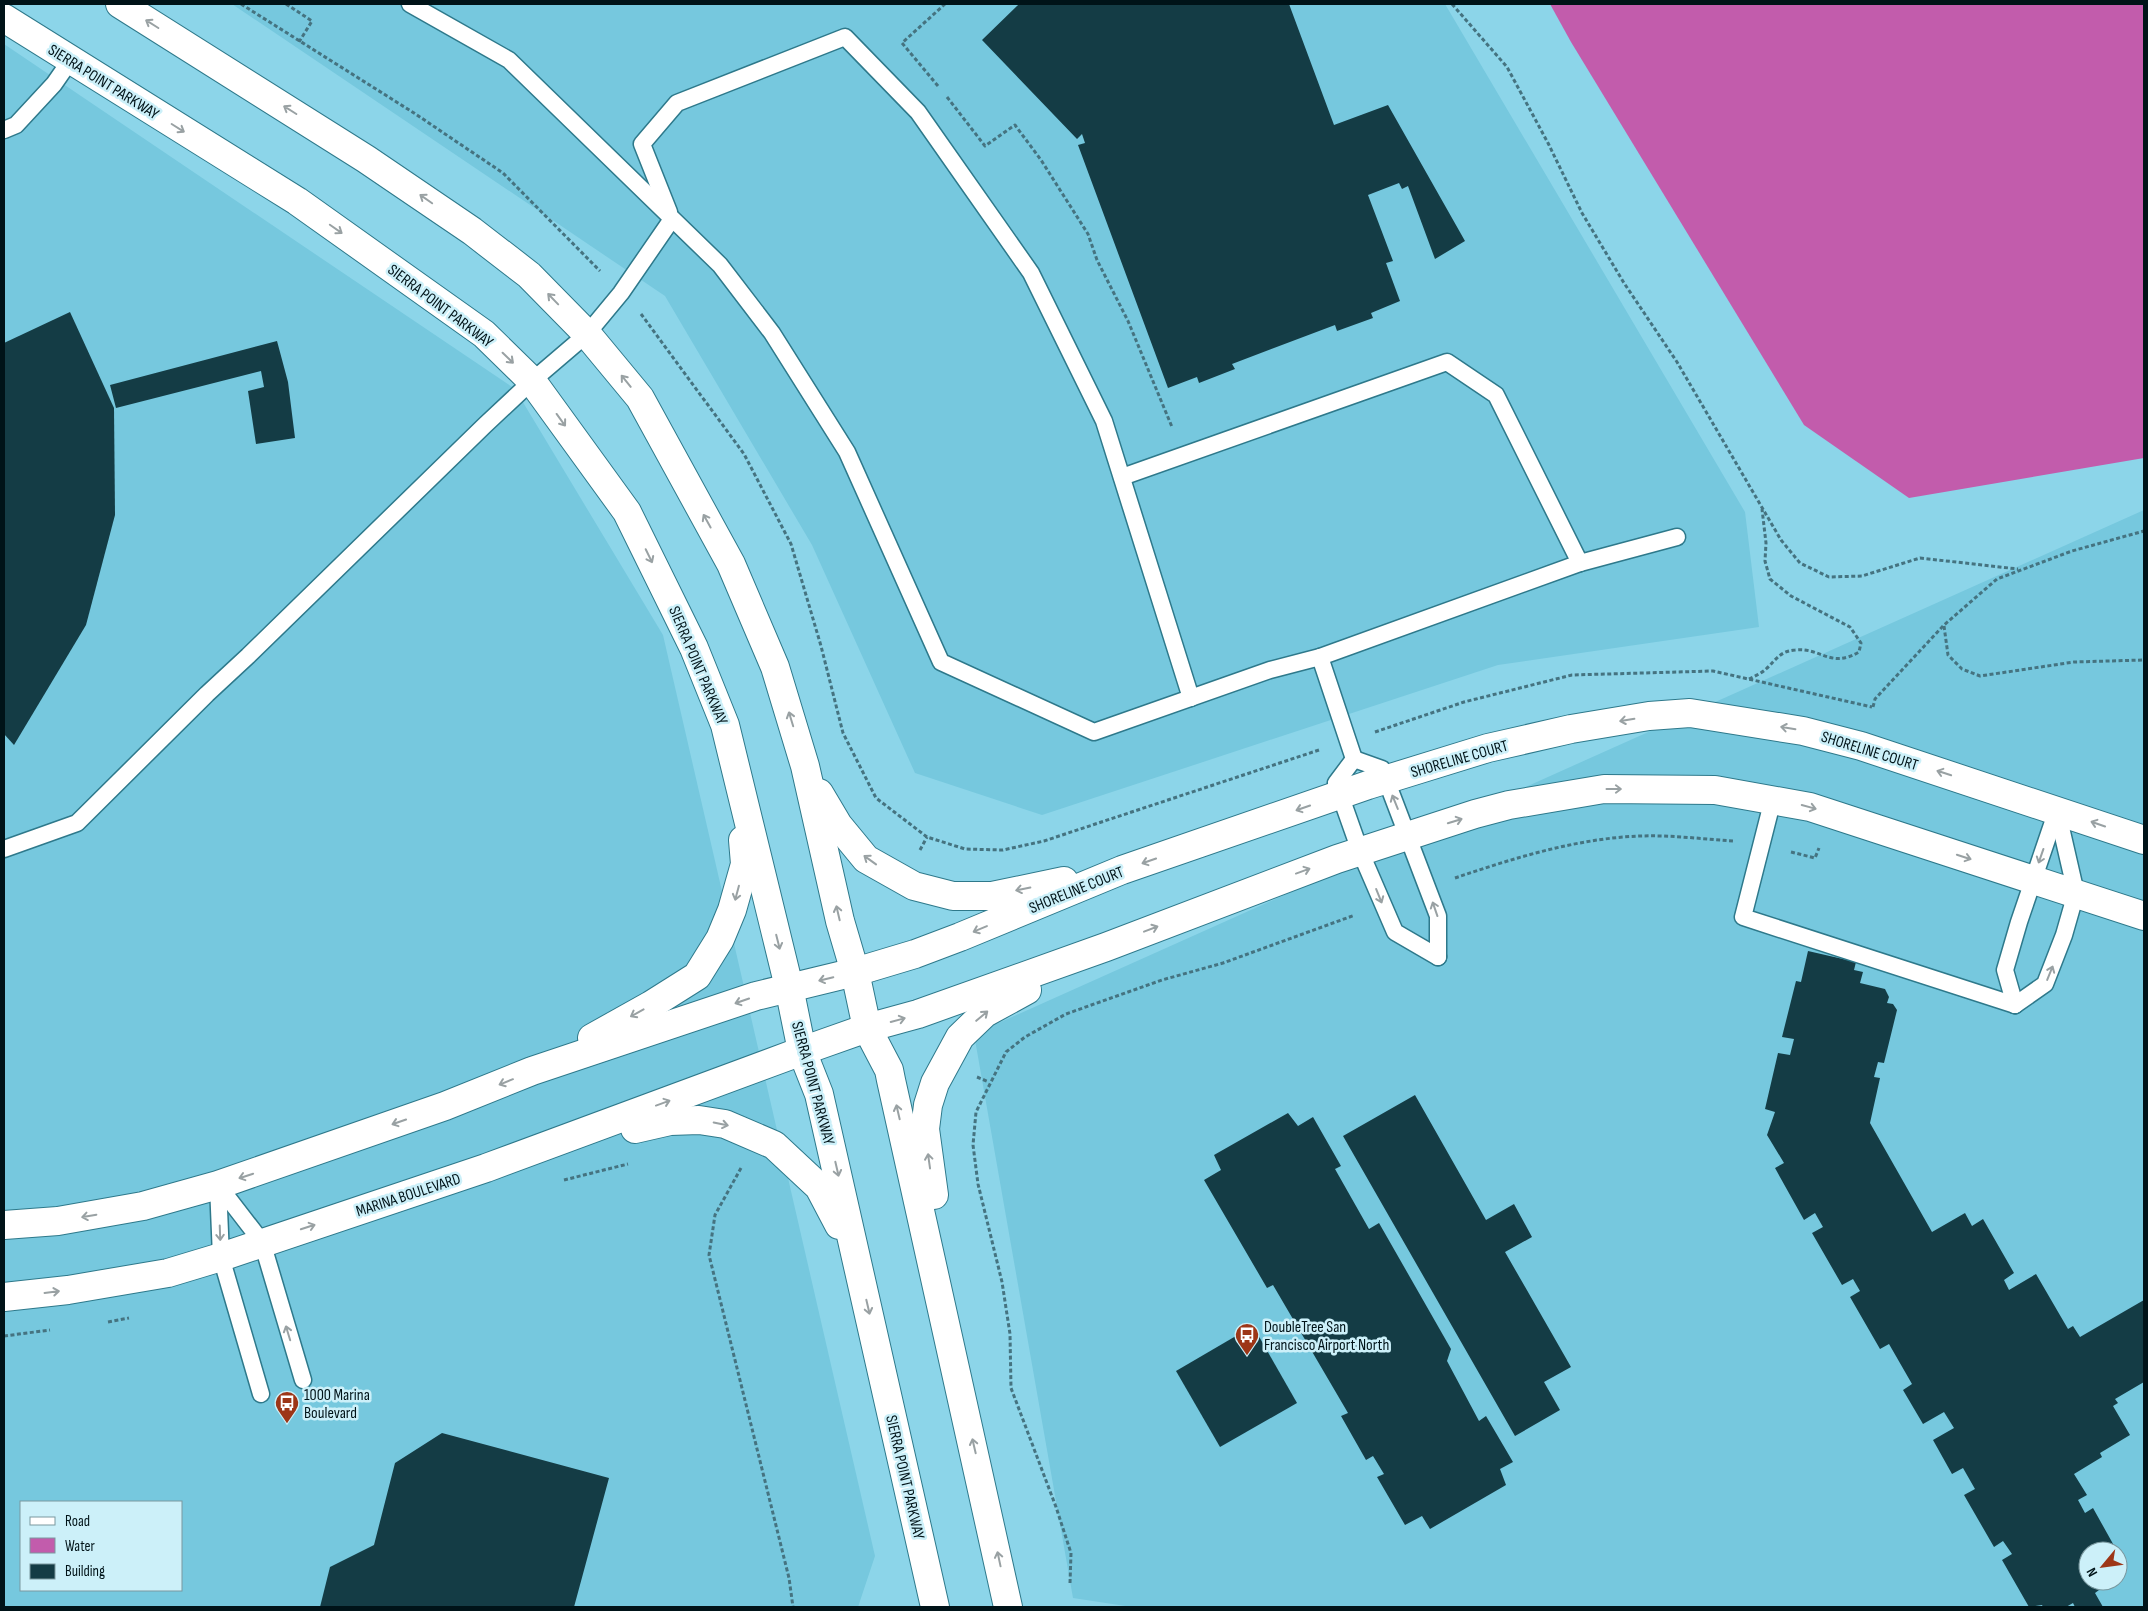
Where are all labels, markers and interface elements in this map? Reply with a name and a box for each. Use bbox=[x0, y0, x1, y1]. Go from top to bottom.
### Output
one-way arrow bbox=[145, 19, 159, 29]
street label: SIERRA POINT PARKWAY bbox=[44, 41, 162, 124]
one-way arrow bbox=[283, 105, 297, 115]
one-way arrow bbox=[171, 123, 185, 133]
one-way arrow bbox=[419, 194, 433, 204]
one-way arrow bbox=[329, 224, 343, 234]
street label: SIERRA POINT PARKWAY bbox=[384, 260, 497, 352]
one-way arrow bbox=[547, 293, 559, 306]
one-way arrow bbox=[502, 352, 515, 364]
one-way arrow bbox=[620, 375, 631, 388]
one-way arrow bbox=[556, 413, 566, 427]
one-way arrow bbox=[702, 515, 712, 529]
one-way arrow bbox=[645, 548, 654, 563]
street label: SIERRA POINT PARKWAY bbox=[664, 604, 731, 728]
one-way arrow bbox=[785, 712, 795, 728]
one-way arrow bbox=[1619, 715, 1635, 725]
one-way arrow bbox=[1780, 723, 1796, 733]
street label: SHORELINE COURT bbox=[1819, 728, 1921, 775]
street label: SHORELINE COURT bbox=[1409, 736, 1511, 782]
one-way arrow bbox=[1937, 768, 1952, 777]
one-way arrow bbox=[1605, 784, 1621, 794]
one-way arrow bbox=[1390, 795, 1399, 810]
one-way arrow bbox=[1295, 803, 1311, 813]
one-way arrow bbox=[1801, 803, 1817, 812]
one-way arrow bbox=[1446, 815, 1462, 825]
one-way arrow bbox=[2091, 819, 2106, 828]
one-way arrow bbox=[2036, 848, 2045, 863]
one-way arrow bbox=[1956, 852, 1972, 862]
one-way arrow bbox=[863, 855, 877, 865]
one-way arrow bbox=[1141, 856, 1157, 866]
street label: SHORELINE COURT bbox=[1026, 863, 1127, 918]
one-way arrow bbox=[1295, 866, 1310, 875]
one-way arrow bbox=[732, 885, 741, 901]
one-way arrow bbox=[1015, 885, 1031, 895]
one-way arrow bbox=[1374, 888, 1384, 903]
one-way arrow bbox=[1430, 902, 1439, 917]
one-way arrow bbox=[833, 906, 842, 922]
one-way arrow bbox=[1143, 924, 1159, 933]
one-way arrow bbox=[973, 925, 988, 934]
one-way arrow bbox=[774, 934, 783, 950]
one-way arrow bbox=[2046, 965, 2055, 980]
one-way arrow bbox=[818, 975, 834, 984]
one-way arrow bbox=[735, 997, 751, 1006]
one-way arrow bbox=[630, 1008, 645, 1018]
one-way arrow bbox=[976, 1010, 989, 1022]
one-way arrow bbox=[890, 1014, 906, 1024]
street label: SIERRA POINT PARKWAY bbox=[787, 1020, 838, 1147]
one-way arrow bbox=[499, 1078, 514, 1087]
one-way arrow bbox=[655, 1098, 670, 1107]
one-way arrow bbox=[893, 1104, 903, 1120]
one-way arrow bbox=[392, 1118, 408, 1127]
one-way arrow bbox=[712, 1120, 728, 1129]
one-way arrow bbox=[924, 1153, 934, 1169]
one-way arrow bbox=[833, 1161, 842, 1177]
street label: MARINA BOULEVARD bbox=[354, 1170, 463, 1221]
one-way arrow bbox=[238, 1171, 254, 1181]
one-way arrow bbox=[81, 1211, 97, 1221]
one-way arrow bbox=[300, 1222, 315, 1231]
one-way arrow bbox=[215, 1225, 224, 1241]
one-way arrow bbox=[44, 1287, 60, 1297]
one-way arrow bbox=[863, 1298, 873, 1314]
place label: DoubleTree San Francisco Airport North bbox=[1264, 1318, 1389, 1355]
bus stop icon: DoubleTree San Francisco Airport North bbox=[1234, 1322, 1260, 1356]
one-way arrow bbox=[283, 1325, 293, 1341]
place label: 1000 Marina Boulevard bbox=[304, 1386, 370, 1423]
bus stop icon: 1000 Marina Boulevard bbox=[274, 1390, 300, 1424]
street label: SIERRA POINT PARKWAY bbox=[881, 1413, 928, 1542]
one-way arrow bbox=[969, 1438, 978, 1454]
legend bbox=[20, 1501, 182, 1591]
text: Road bbox=[65, 1512, 90, 1531]
text: Water bbox=[65, 1537, 96, 1556]
north arrow bbox=[2078, 1541, 2128, 1591]
one-way arrow bbox=[994, 1552, 1003, 1568]
text: Building bbox=[65, 1562, 105, 1581]
text: N bbox=[2083, 1565, 2101, 1579]

